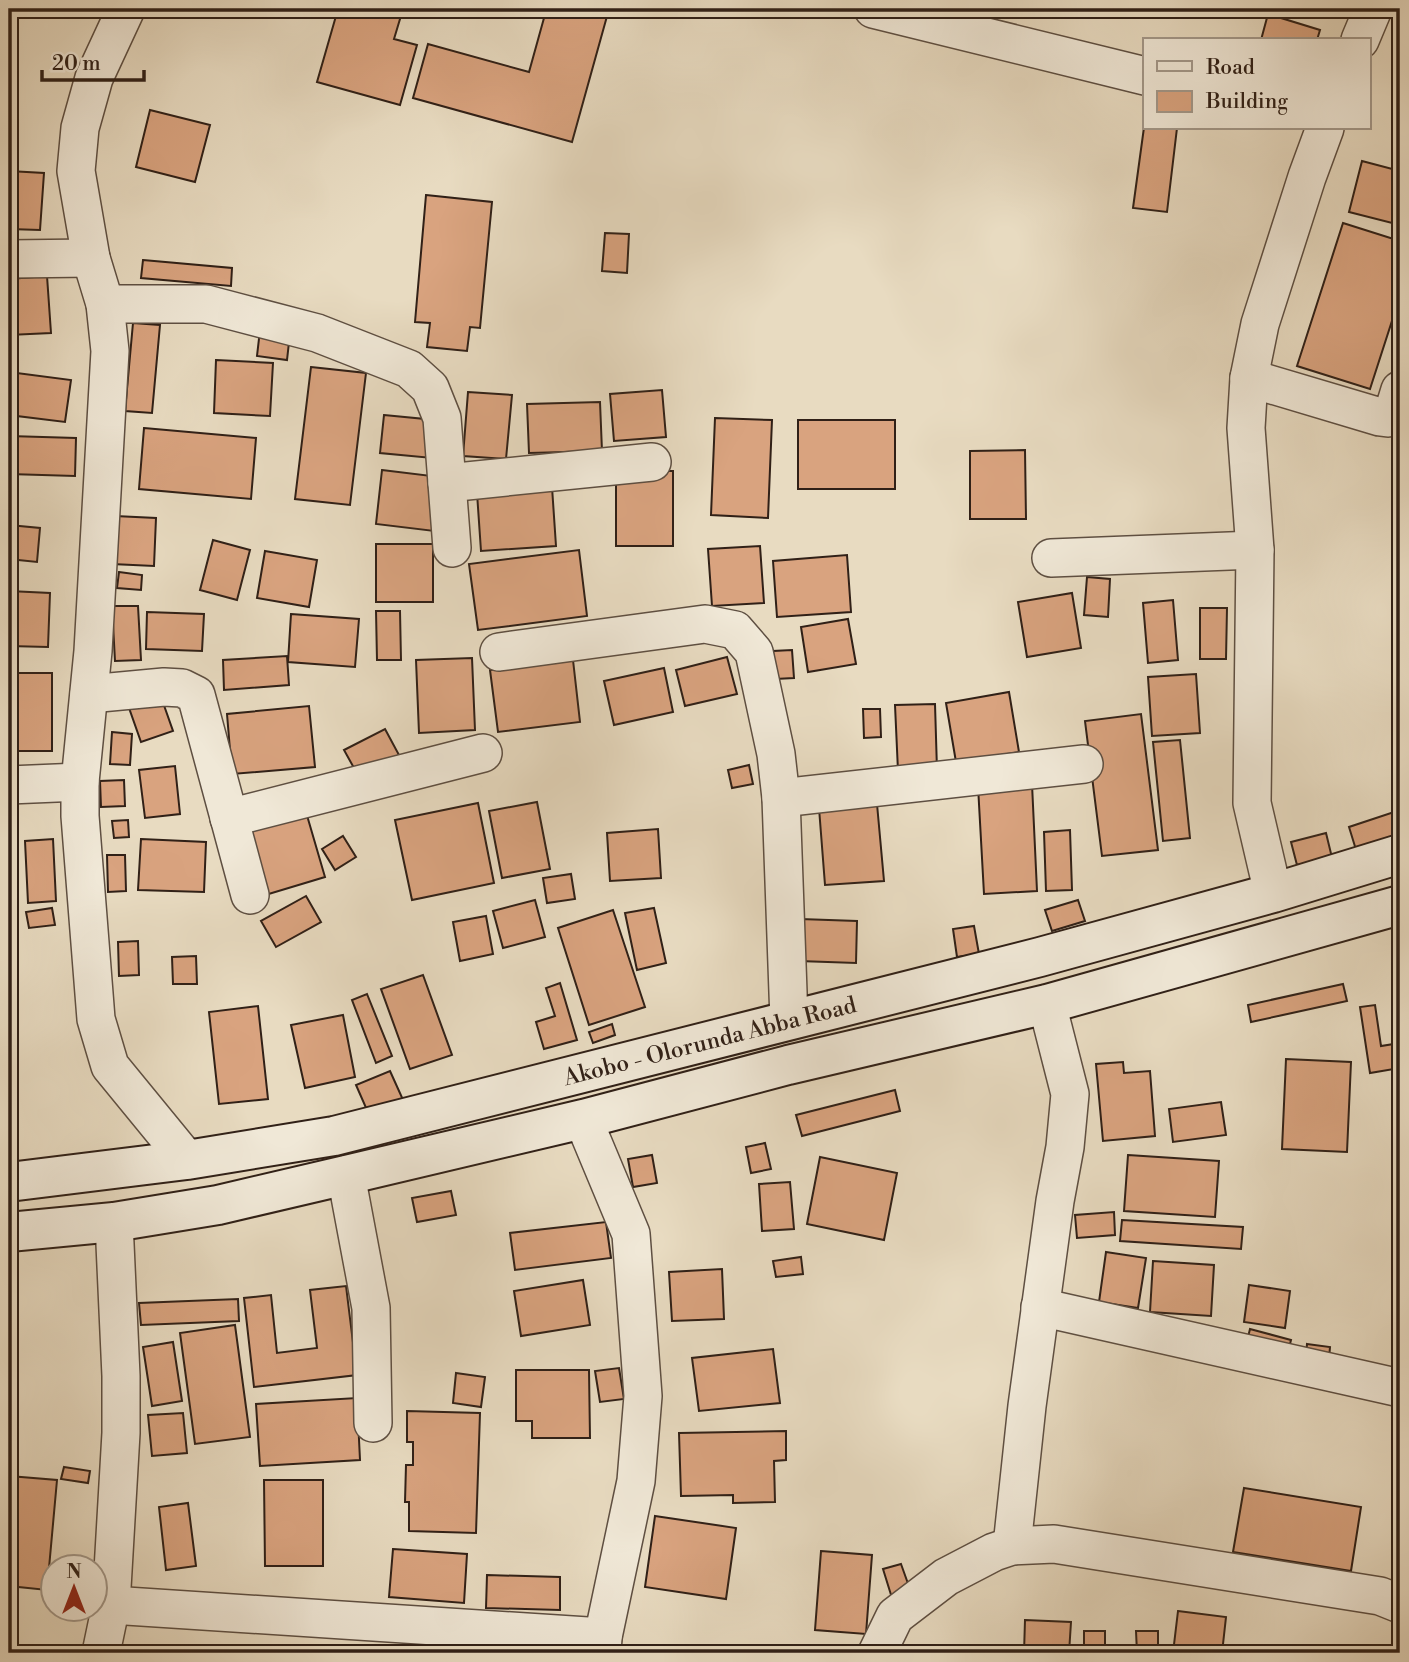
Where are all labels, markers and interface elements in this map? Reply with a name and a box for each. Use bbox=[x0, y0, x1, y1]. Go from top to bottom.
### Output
scale bar bbox=[42, 38, 144, 82]
legend bbox=[1143, 38, 1370, 130]
text: 20 m bbox=[52, 51, 101, 77]
text: Road bbox=[1206, 55, 1255, 81]
text: Building bbox=[1205, 89, 1288, 115]
street label: Akobo - Olorunda Abba Road bbox=[560, 991, 859, 1093]
north arrow bbox=[38, 1554, 108, 1624]
text: N bbox=[66, 1560, 82, 1584]

